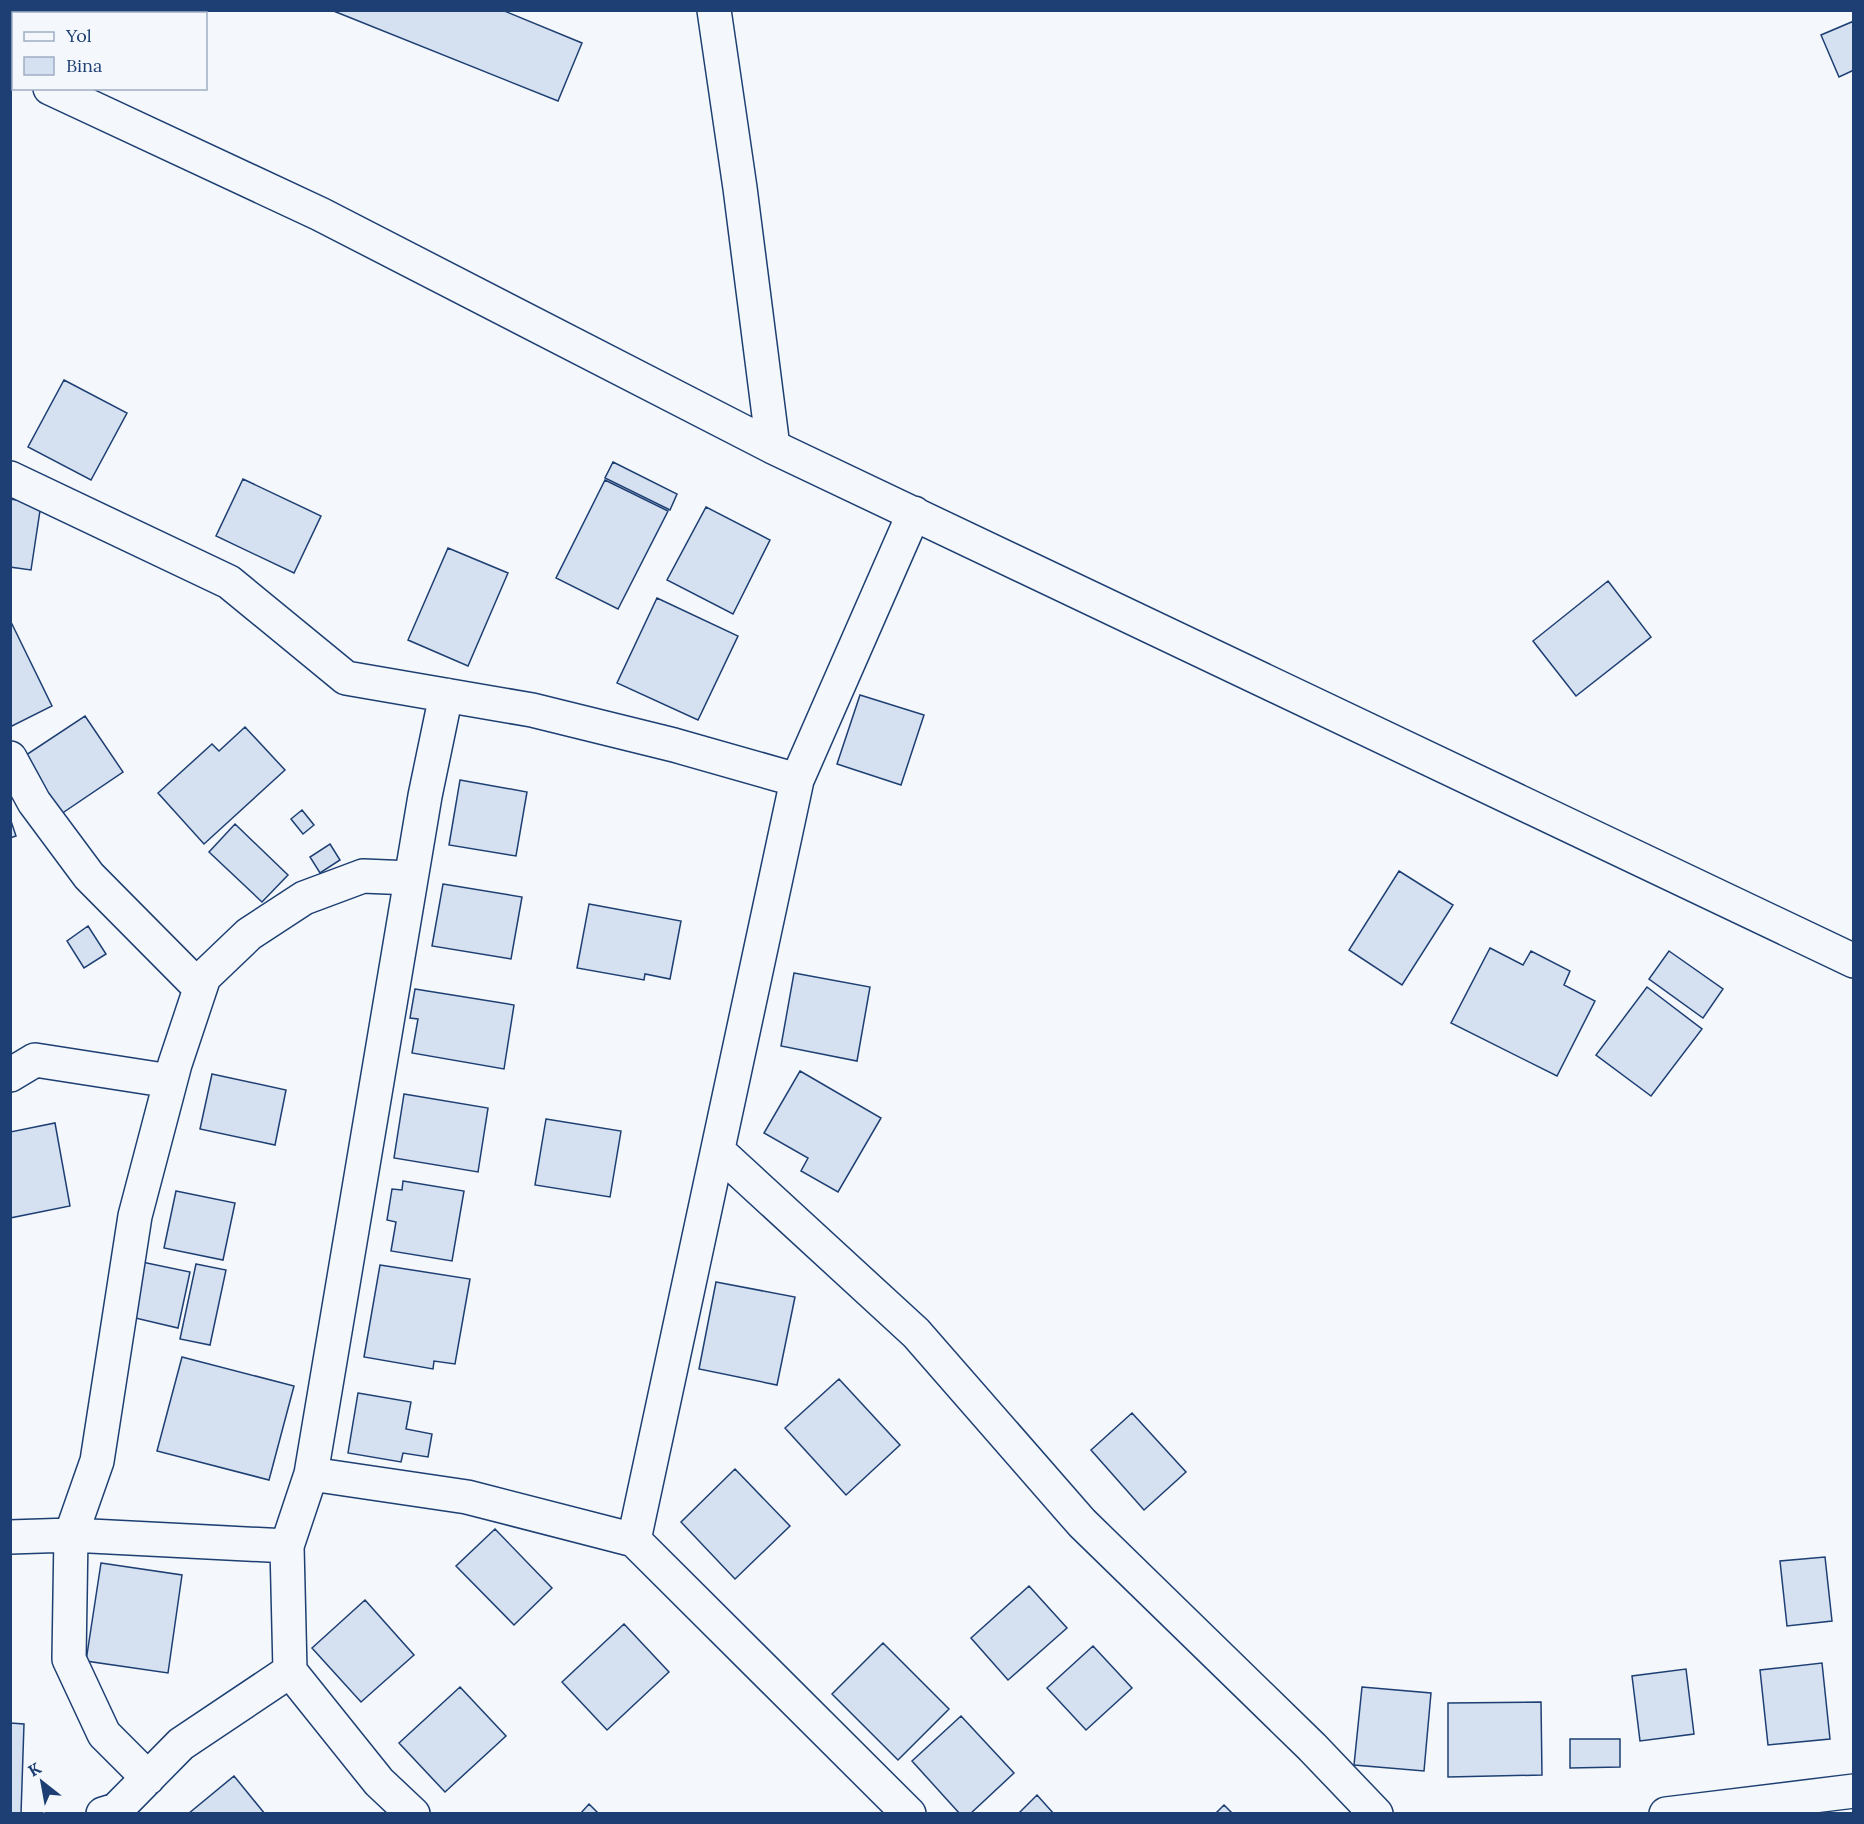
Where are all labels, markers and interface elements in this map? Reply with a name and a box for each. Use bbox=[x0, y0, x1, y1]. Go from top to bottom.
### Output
legend bbox=[12, 12, 207, 90]
text: Yol bbox=[65, 24, 92, 47]
text: Bina bbox=[66, 54, 102, 77]
north arrow bbox=[12, 1752, 72, 1812]
text: K bbox=[24, 1757, 45, 1781]

